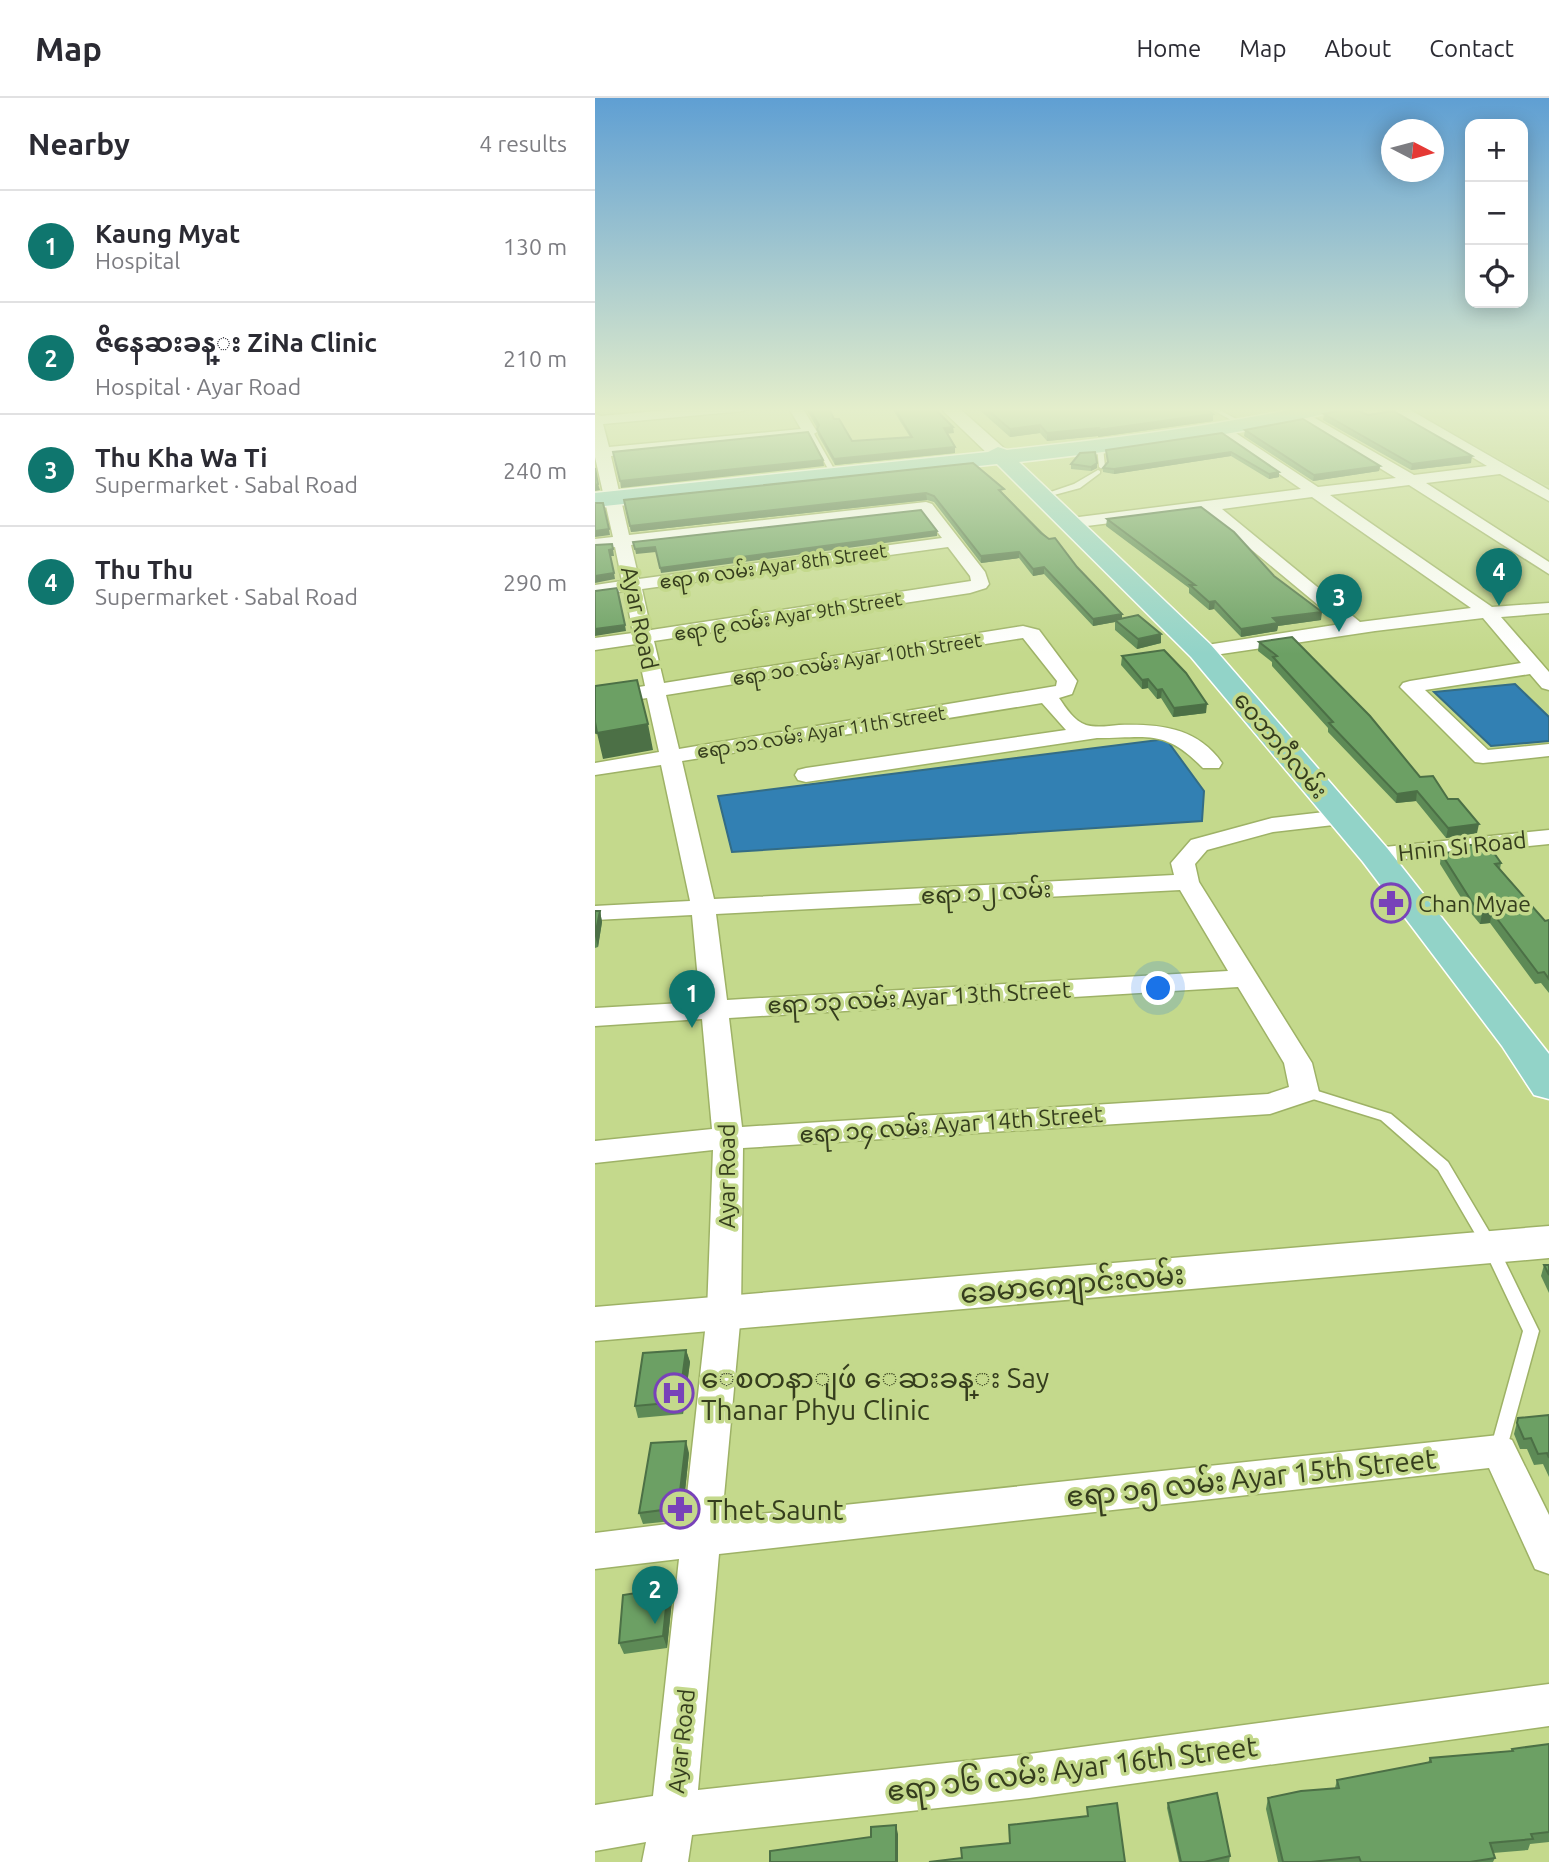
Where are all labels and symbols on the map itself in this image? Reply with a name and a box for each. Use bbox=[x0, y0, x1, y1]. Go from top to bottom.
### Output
north arrow bbox=[1381, 119, 1444, 182]
street label: ဧရာ ၈ လမ်း Ayar 8th Street bbox=[658, 536, 889, 598]
pin: 4 bbox=[1476, 548, 1522, 606]
street label: Ayar Road bbox=[617, 564, 663, 672]
pin: 3 bbox=[1316, 574, 1362, 632]
street label: ဧရာ ၉ လမ်း Ayar 9th Street bbox=[672, 584, 905, 650]
street label: ဧရာ ၁၀ လမ်း Ayar 10th Street bbox=[731, 625, 984, 694]
street label: ဝေဘာဂီလမ်း bbox=[1229, 685, 1335, 803]
street label: ဧရာ ၁၁ လမ်း Ayar 11th Street bbox=[695, 698, 948, 767]
street label: Hnin Si Road bbox=[1397, 827, 1527, 865]
street label: ဧရာ ၁၂ လမ်း bbox=[920, 873, 1052, 915]
pharmacy icon: Chan Myae bbox=[1370, 882, 1412, 924]
place label: Chan Myae bbox=[1418, 891, 1531, 916]
pin: 1 bbox=[669, 970, 715, 1028]
your location bbox=[1141, 971, 1175, 1005]
street label: ဧရာ ၁၃ လမ်း Ayar 13th Street bbox=[766, 974, 1072, 1024]
street label: ဧရာ ၁၄ လမ်း Ayar 14th Street bbox=[798, 1098, 1104, 1154]
street label: Ayar Road bbox=[714, 1124, 739, 1228]
street label: ခေမာကျောင်းလမ်း bbox=[959, 1256, 1186, 1316]
place label: ေစတနာျဖဴ ေဆးခန္း Say Thanar Phyu Clinic bbox=[701, 1362, 1049, 1425]
hospital icon: ေစတနာျဖဴ ေဆးခန္း Say Thanar Phyu Clinic bbox=[653, 1372, 695, 1414]
street label: ဧရာ ၁၅ လမ်း Ayar 15th Street bbox=[1064, 1440, 1438, 1520]
pharmacy icon: Thet Saunt bbox=[659, 1488, 701, 1530]
place label: Thet Saunt bbox=[707, 1494, 844, 1525]
pin: 2 bbox=[632, 1566, 678, 1624]
street label: Ayar Road bbox=[663, 1688, 699, 1794]
street label: ဧရာ ၁၆ လမ်း Ayar 16th Street bbox=[885, 1728, 1260, 1814]

